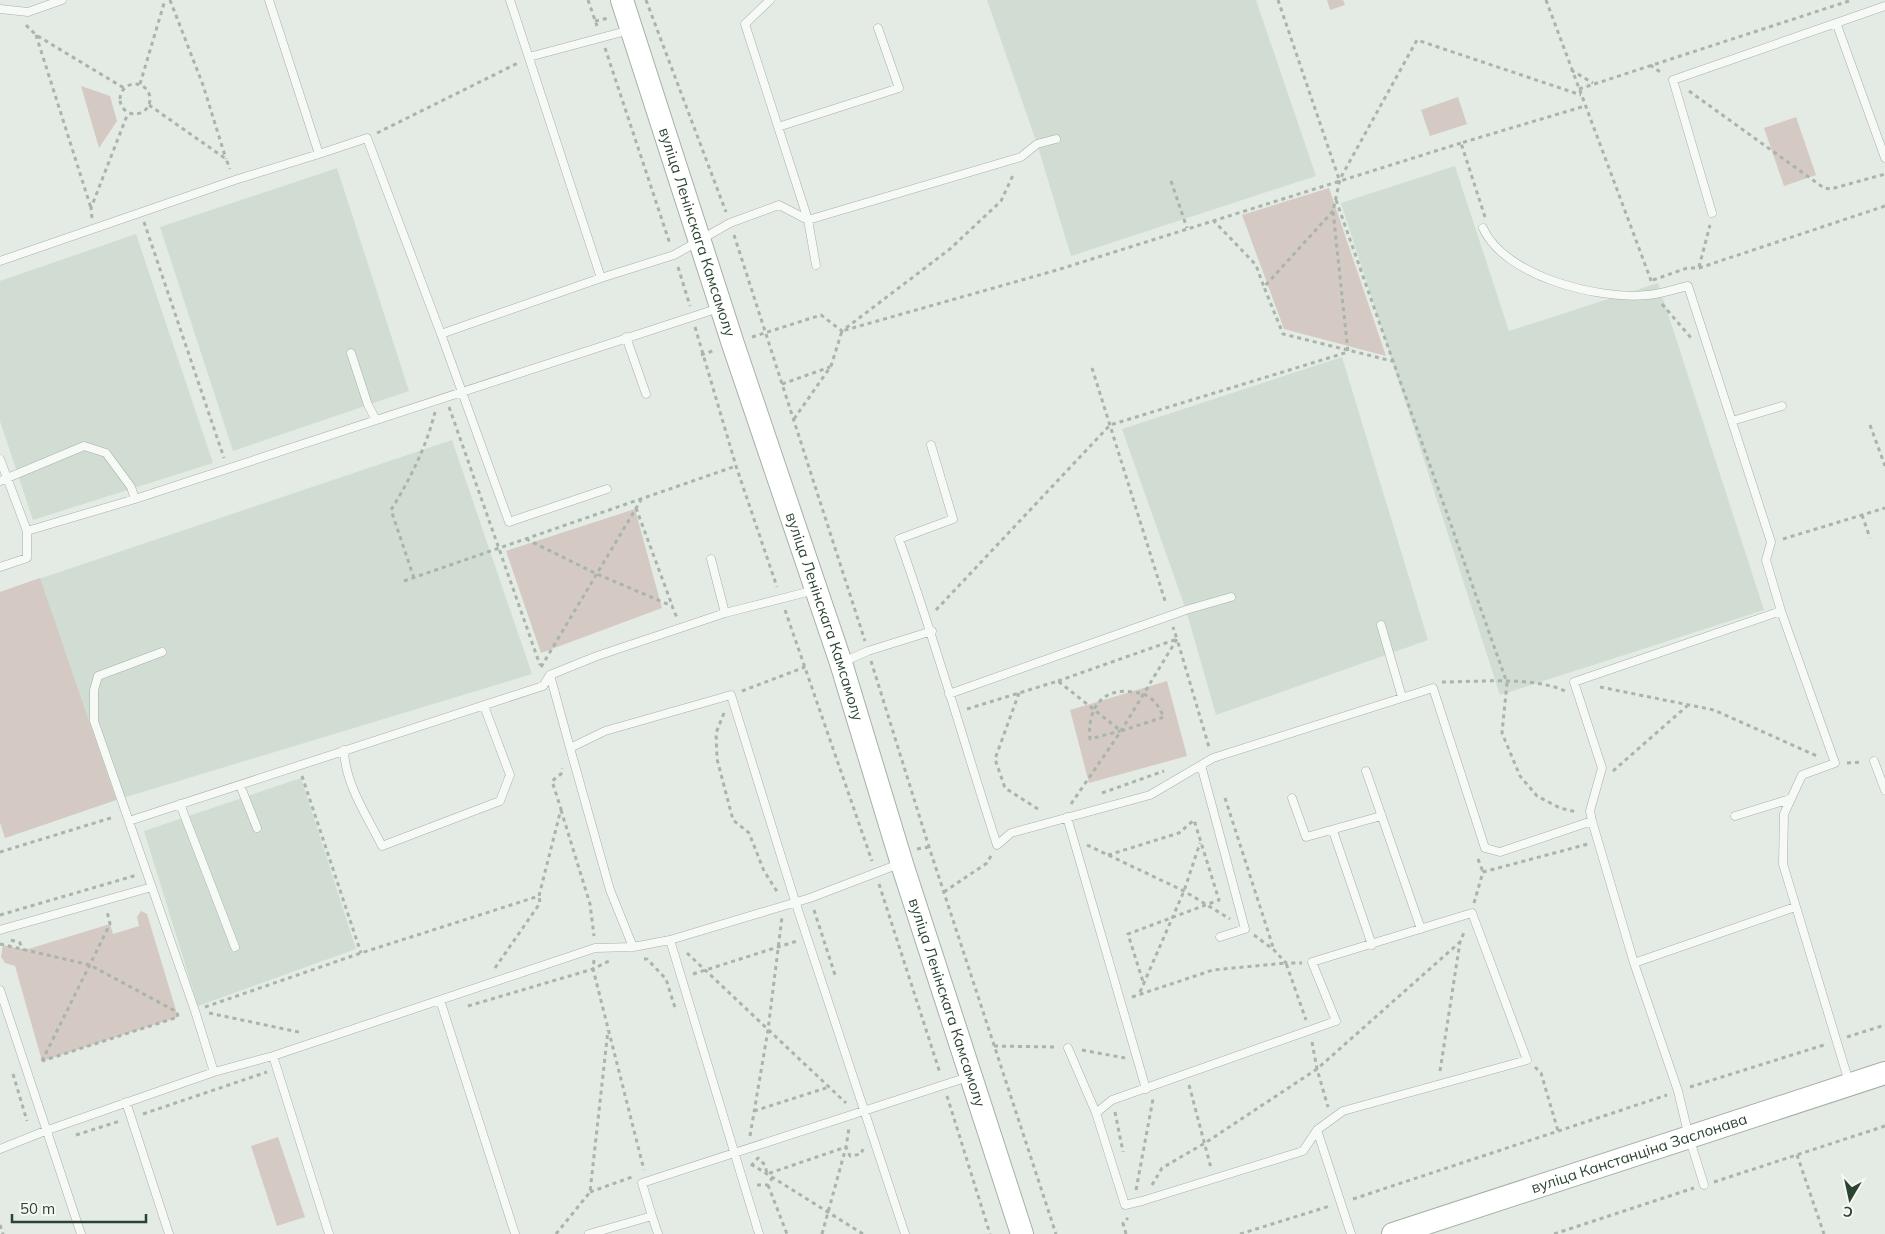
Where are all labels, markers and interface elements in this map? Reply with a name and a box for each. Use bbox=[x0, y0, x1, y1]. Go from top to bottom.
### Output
street label: вуліца Ленінскага Камсамолу bbox=[655, 125, 740, 339]
street label: вуліца Ленінскага Камсамолу bbox=[782, 510, 868, 723]
street label: вуліца Ленінскага Камсамолу bbox=[905, 896, 990, 1109]
street label: вуліца Канстанціна Заслонава bbox=[1529, 1109, 1749, 1197]
north arrow bbox=[1825, 1174, 1875, 1224]
scale bar bbox=[12, 1192, 146, 1224]
text: 50 m bbox=[20, 1199, 55, 1218]
text: С bbox=[1842, 1202, 1854, 1221]

